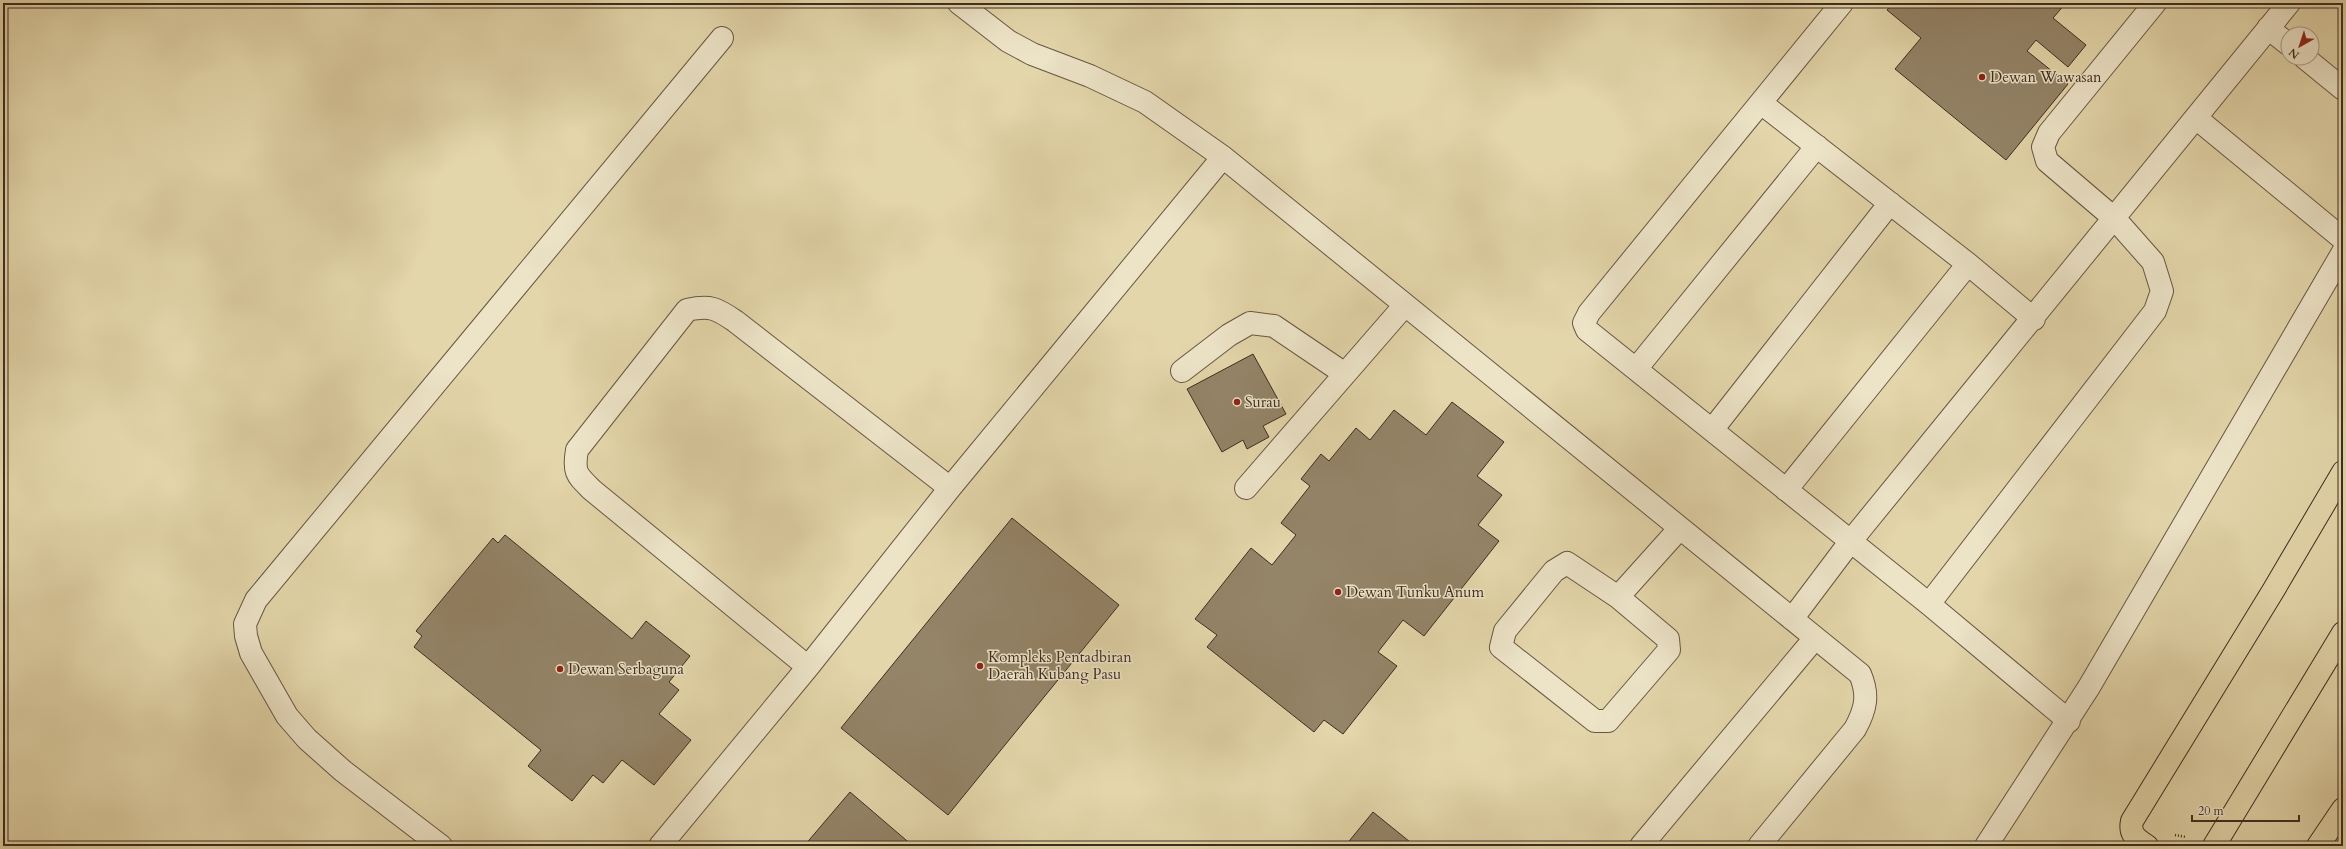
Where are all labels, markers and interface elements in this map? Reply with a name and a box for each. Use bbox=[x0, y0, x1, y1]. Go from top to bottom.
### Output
north arrow bbox=[2280, 26, 2320, 66]
text: N bbox=[2285, 44, 2302, 62]
place label: Dewan Wawasan bbox=[1990, 67, 2102, 87]
marker: Dewan Wawasan bbox=[1977, 72, 1987, 82]
place label: Surau bbox=[1245, 392, 1281, 412]
marker: Surau bbox=[1232, 397, 1242, 407]
place label: Dewan Tunku Anum bbox=[1346, 582, 1485, 602]
marker: Dewan Tunku Anum bbox=[1333, 587, 1343, 597]
place label: Kompleks Pentadbiran Daerah Kubang Pasu bbox=[988, 647, 1132, 684]
place label: Dewan Serbaguna bbox=[568, 659, 685, 679]
marker: Kompleks Pentadbiran Daerah Kubang Pasu bbox=[975, 661, 985, 671]
marker: Dewan Serbaguna bbox=[555, 664, 565, 674]
scale bar bbox=[2192, 797, 2299, 823]
text: 20 m bbox=[2198, 803, 2225, 819]

